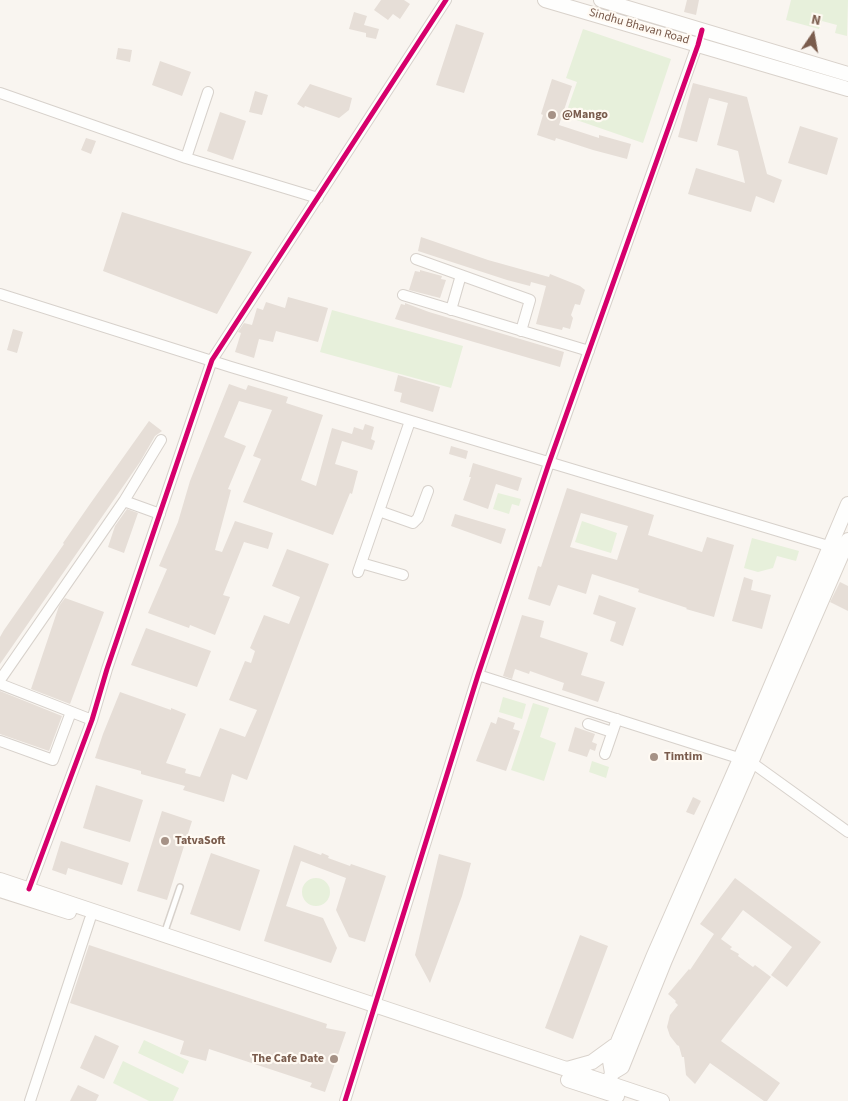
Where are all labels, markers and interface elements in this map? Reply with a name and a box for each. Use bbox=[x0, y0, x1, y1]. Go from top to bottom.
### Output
street label: Sindhu Bhavan Road bbox=[587, 6, 691, 48]
north arrow bbox=[788, 10, 838, 60]
text: N bbox=[809, 10, 823, 31]
place label: @Mango bbox=[562, 108, 608, 122]
marker: @Mango bbox=[546, 109, 558, 121]
place label: Timtim bbox=[664, 750, 702, 764]
marker: Timtim bbox=[648, 751, 660, 763]
place label: TatvaSoft bbox=[175, 834, 225, 848]
marker: TatvaSoft bbox=[159, 835, 171, 847]
place label: The Cafe Date bbox=[252, 1052, 324, 1066]
marker: The Cafe Date bbox=[328, 1053, 340, 1065]

